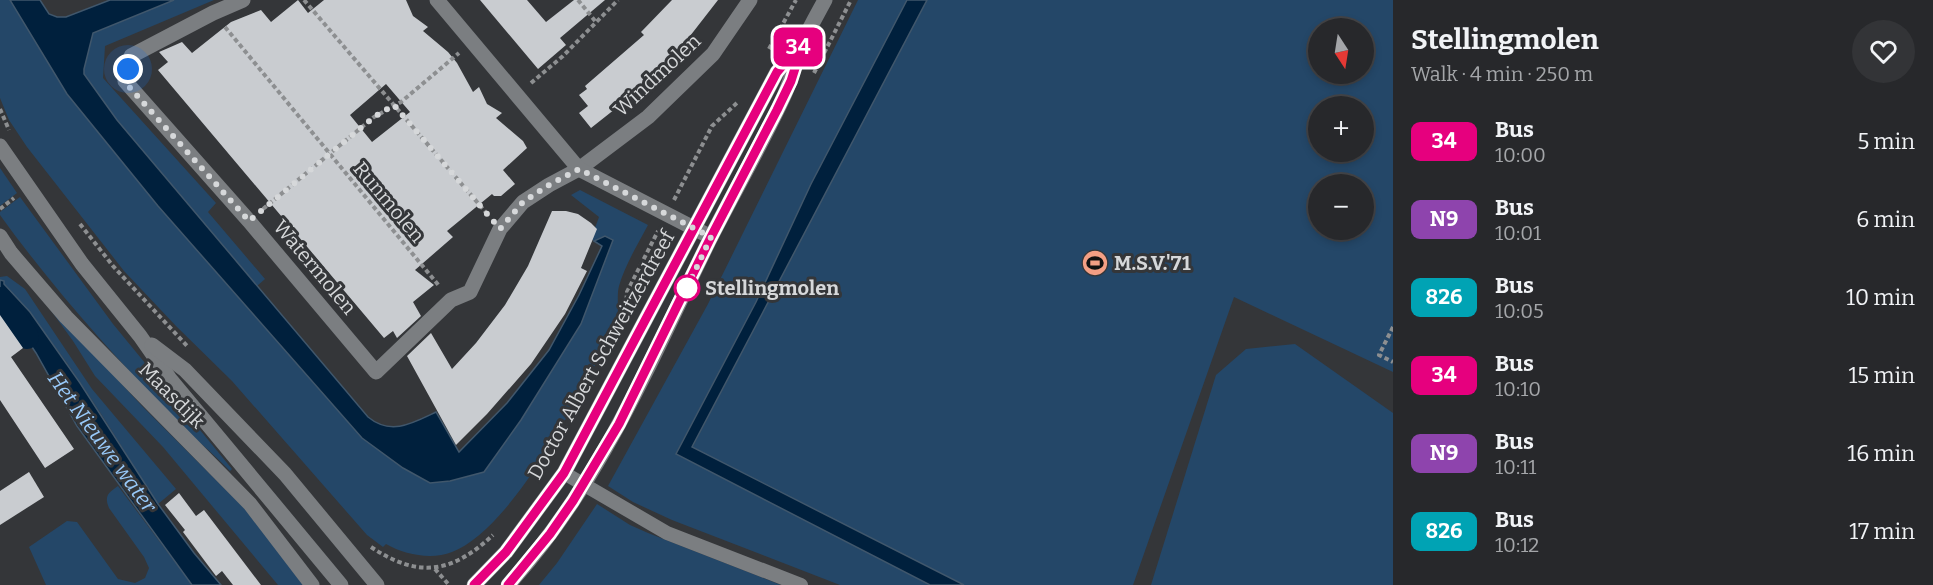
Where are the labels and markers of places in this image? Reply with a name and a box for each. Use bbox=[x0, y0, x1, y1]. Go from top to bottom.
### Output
sports icon: M.S.V.'71 bbox=[1080, 248, 1110, 278]
place label: M.S.V.'71 bbox=[1114, 251, 1191, 275]
marker: Stellingmolen bbox=[674, 275, 700, 301]
place label: Stellingmolen bbox=[705, 276, 839, 300]

